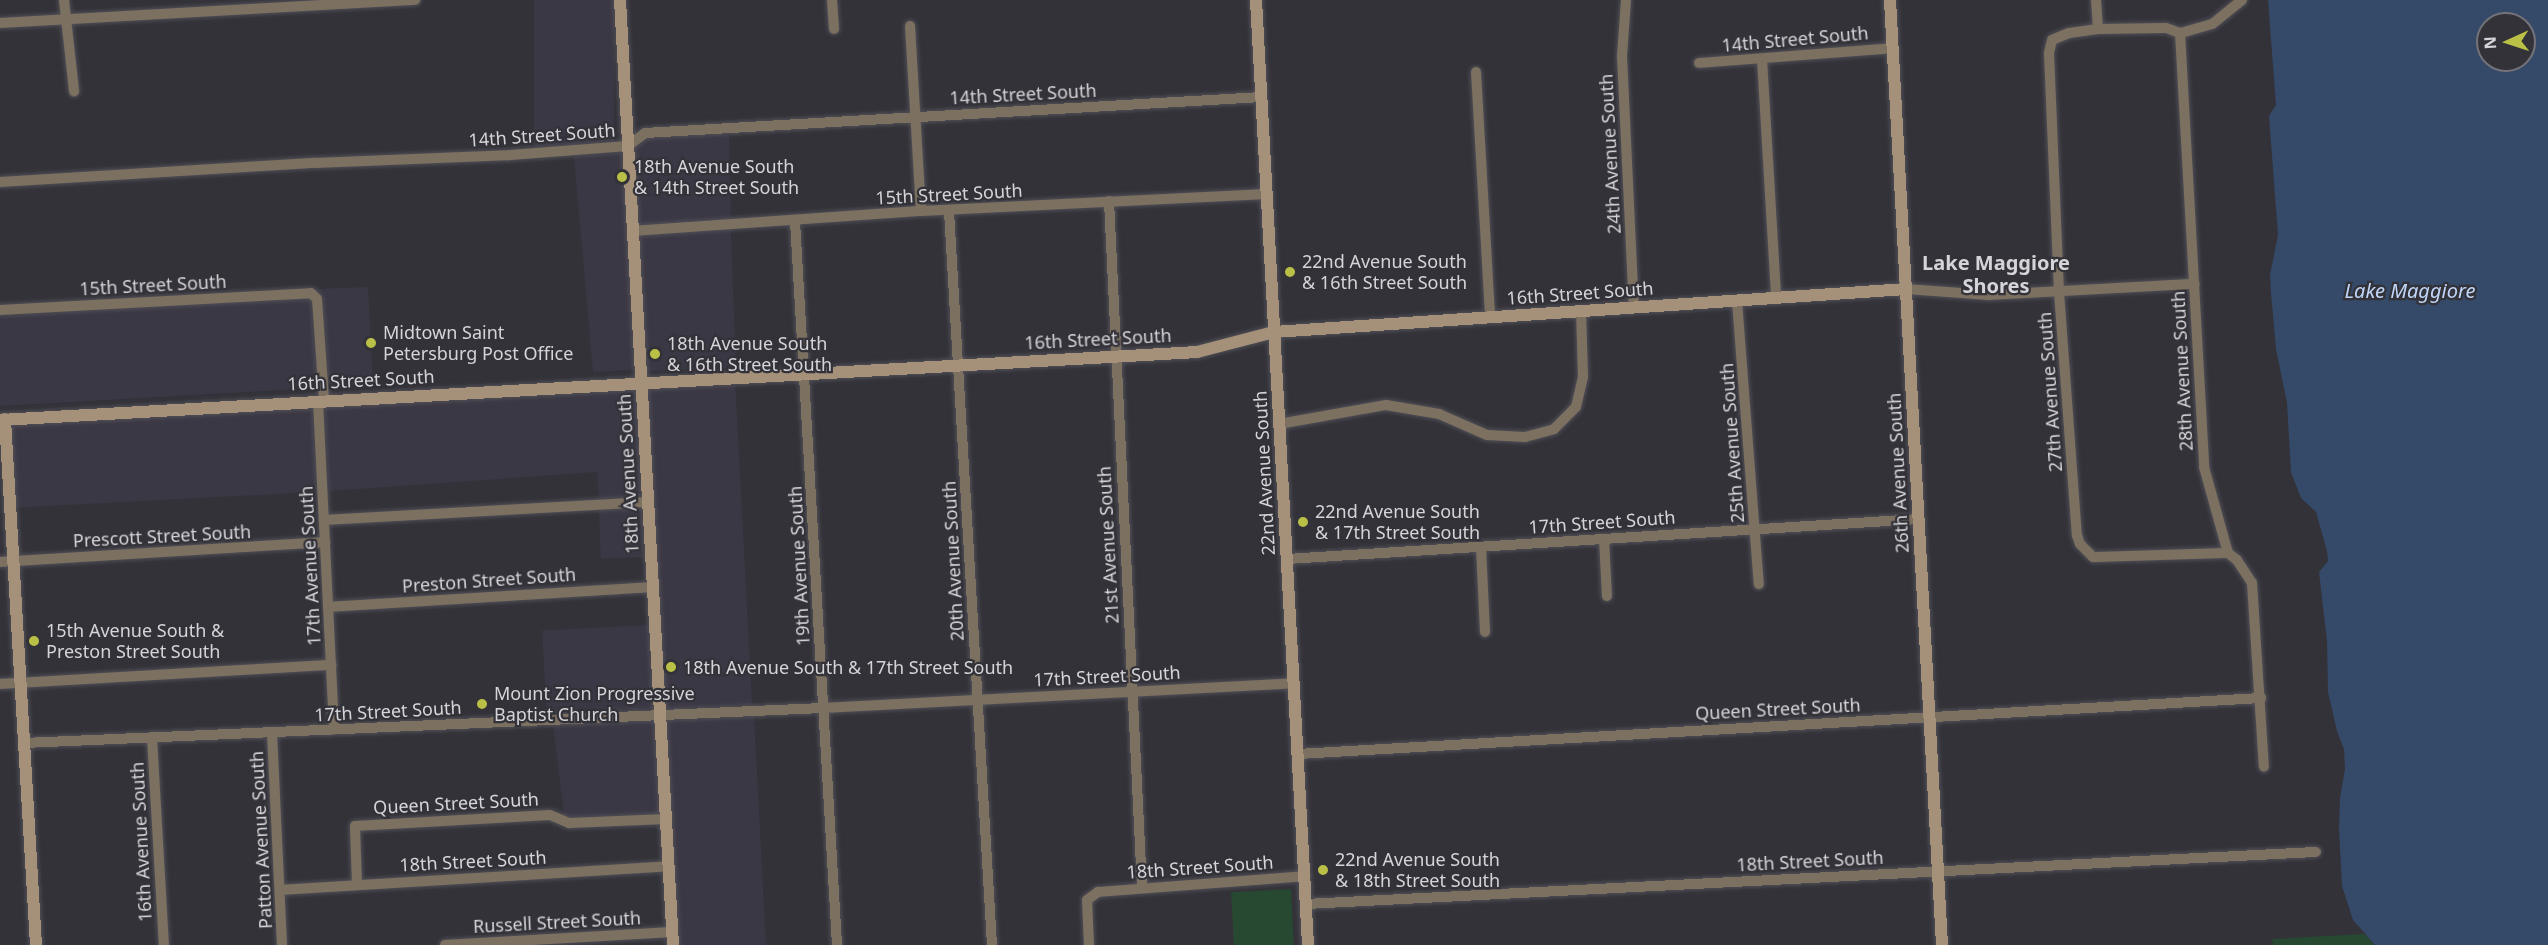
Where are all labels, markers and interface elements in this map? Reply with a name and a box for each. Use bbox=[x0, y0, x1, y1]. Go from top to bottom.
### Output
north arrow bbox=[2476, 12, 2536, 72]
street label: 14th Street South bbox=[1721, 22, 1869, 56]
text: N bbox=[2479, 36, 2501, 50]
street label: 24th Avenue South bbox=[1595, 73, 1625, 235]
street label: 14th Street South bbox=[949, 79, 1097, 109]
street label: 14th Street South bbox=[468, 119, 616, 151]
place label: 18th Avenue South & 14th Street South bbox=[634, 156, 799, 198]
marker: 18th Avenue South & 14th Street South bbox=[615, 170, 629, 184]
street label: 15th Street South bbox=[875, 179, 1023, 209]
district label: Lake Maggiore Shores bbox=[1922, 250, 2070, 297]
place label: 22nd Avenue South & 16th Street South bbox=[1302, 251, 1467, 294]
marker: 22nd Avenue South & 16th Street South bbox=[1283, 265, 1297, 279]
street label: 15th Street South bbox=[79, 270, 227, 300]
street label: 16th Street South bbox=[1506, 277, 1654, 309]
water label: Lake Maggiore bbox=[2345, 278, 2475, 302]
street label: 28th Avenue South bbox=[2167, 290, 2197, 452]
street label: 27th Avenue South bbox=[2034, 311, 2066, 473]
place label: Midtown Saint Petersburg Post Office bbox=[383, 322, 573, 364]
street label: 16th Street South bbox=[1024, 324, 1172, 354]
place label: 18th Avenue South & 16th Street South bbox=[667, 333, 832, 376]
marker: Midtown Saint Petersburg Post Office bbox=[364, 336, 378, 350]
marker: 18th Avenue South & 16th Street South bbox=[648, 347, 662, 361]
street label: 25th Avenue South bbox=[1716, 362, 1748, 524]
street label: 16th Street South bbox=[287, 365, 435, 395]
street label: 22nd Avenue South bbox=[1249, 390, 1279, 556]
street label: 26th Avenue South bbox=[1883, 392, 1913, 554]
street label: 18th Avenue South bbox=[613, 393, 643, 555]
street label: 21st Avenue South bbox=[1093, 466, 1123, 624]
street label: 20th Avenue South bbox=[938, 480, 968, 642]
street label: 17th Avenue South bbox=[295, 485, 325, 647]
street label: 19th Avenue South bbox=[784, 485, 814, 647]
place label: 22nd Avenue South & 17th Street South bbox=[1315, 501, 1480, 544]
street label: 17th Street South bbox=[1528, 506, 1676, 538]
marker: 22nd Avenue South & 17th Street South bbox=[1296, 515, 1310, 529]
street label: Prescott Street South bbox=[72, 521, 252, 551]
street label: Preston Street South bbox=[401, 563, 577, 597]
place label: 15th Avenue South & Preston Street South bbox=[46, 620, 224, 662]
marker: 15th Avenue South & Preston Street South bbox=[27, 634, 41, 648]
place label: 18th Avenue South & 17th Street South bbox=[683, 656, 1013, 678]
marker: 18th Avenue South & 17th Street South bbox=[664, 660, 678, 674]
street label: 17th Street South bbox=[1033, 661, 1181, 691]
place label: Mount Zion Progressive Baptist Church bbox=[494, 683, 695, 726]
street label: Queen Street South bbox=[1695, 694, 1861, 724]
street label: 17th Street South bbox=[314, 696, 462, 726]
marker: Mount Zion Progressive Baptist Church bbox=[475, 697, 489, 711]
street label: Patton Avenue South bbox=[246, 751, 276, 929]
street label: 16th Avenue South bbox=[126, 761, 156, 923]
street label: Queen Street South bbox=[373, 788, 539, 818]
street label: 18th Street South bbox=[399, 846, 547, 876]
street label: 18th Street South bbox=[1736, 846, 1884, 876]
place label: 22nd Avenue South & 18th Street South bbox=[1335, 849, 1500, 892]
street label: 18th Street South bbox=[1126, 851, 1274, 883]
marker: 22nd Avenue South & 18th Street South bbox=[1316, 863, 1330, 877]
street label: Russell Street South bbox=[472, 907, 642, 937]

